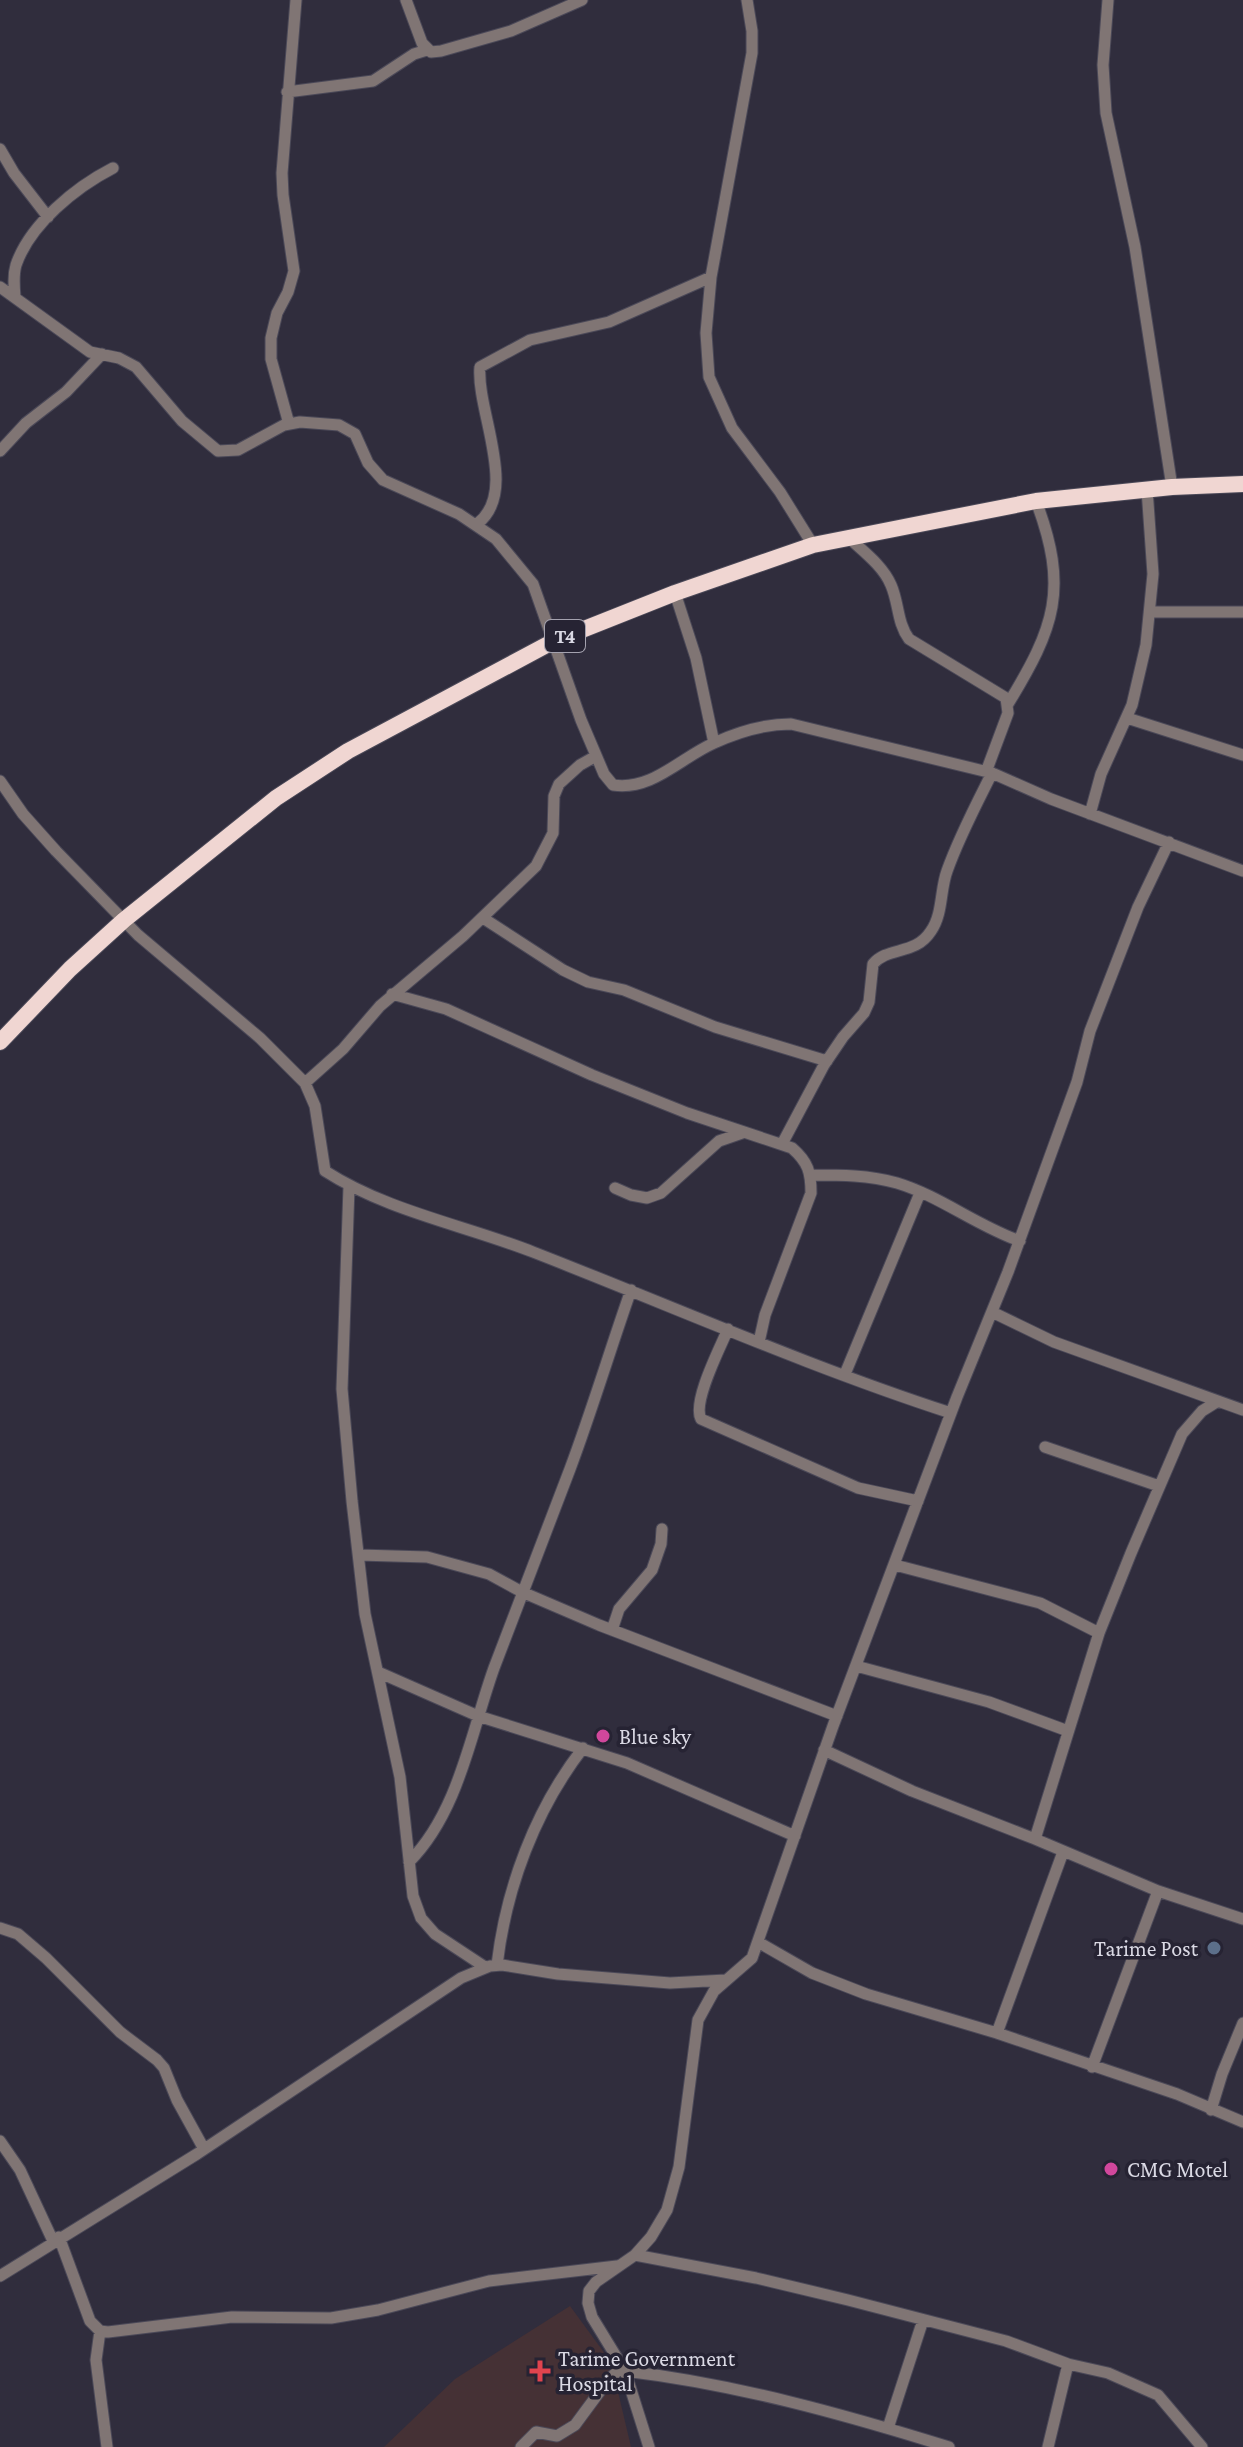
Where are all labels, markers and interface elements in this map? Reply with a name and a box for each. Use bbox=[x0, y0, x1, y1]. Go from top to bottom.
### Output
road number: T4 bbox=[545, 620, 585, 652]
place label: Blue sky bbox=[619, 1724, 692, 1749]
marker: Blue sky bbox=[594, 1727, 612, 1745]
place label: Tarime Post bbox=[1094, 1936, 1199, 1961]
marker: Tarime Post bbox=[1205, 1939, 1223, 1957]
place label: CMG Motel bbox=[1127, 2157, 1228, 2182]
marker: CMG Motel bbox=[1102, 2160, 1120, 2178]
place label: Tarime Government Hospital bbox=[558, 2346, 736, 2396]
marker: Tarime Government Hospital bbox=[529, 2360, 551, 2382]

